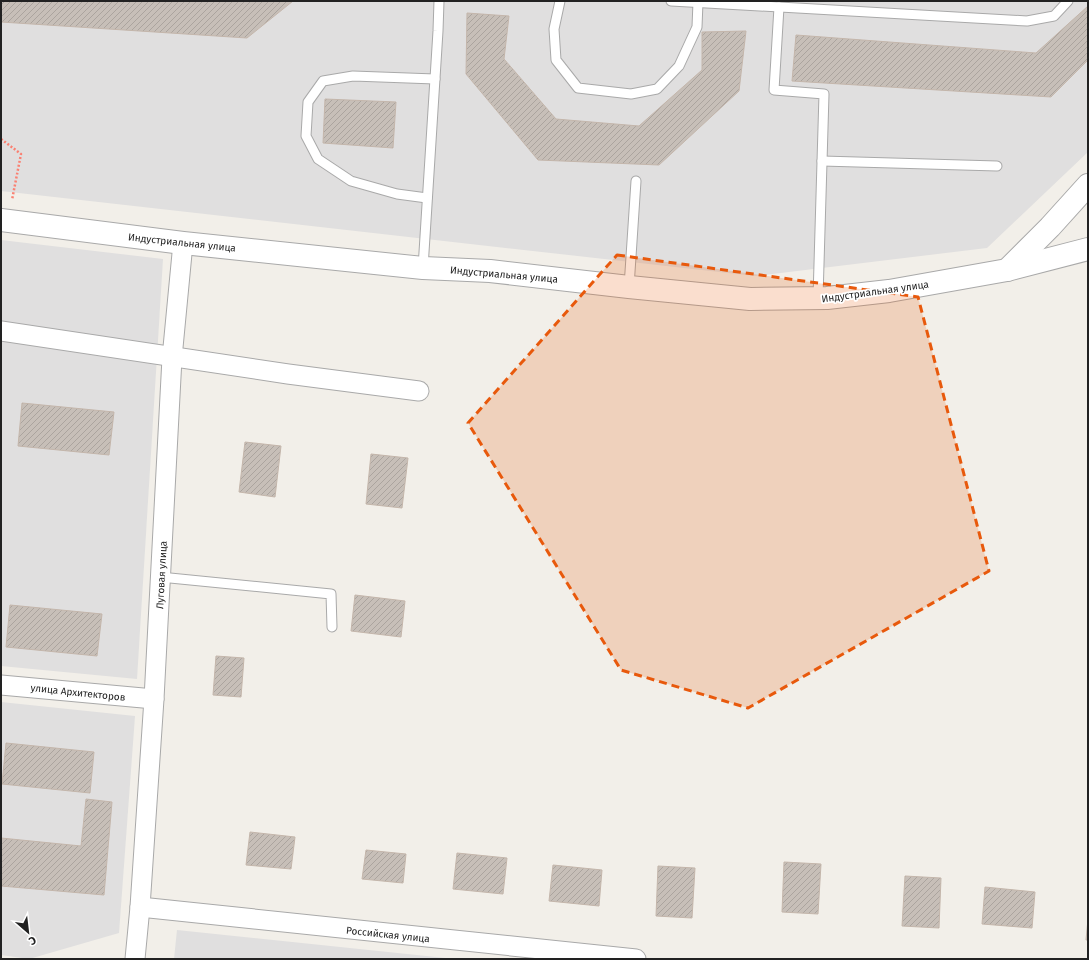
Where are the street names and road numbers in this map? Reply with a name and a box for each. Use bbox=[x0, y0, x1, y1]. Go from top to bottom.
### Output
street label: Индустриальная улица bbox=[127, 231, 236, 255]
street label: Индустриальная улица bbox=[449, 264, 558, 286]
street label: Индустриальная улица bbox=[821, 279, 930, 305]
street label: Луговая улица bbox=[154, 541, 170, 610]
street label: улица Архитекторов bbox=[30, 682, 126, 704]
street label: Российская улица bbox=[345, 925, 430, 945]

